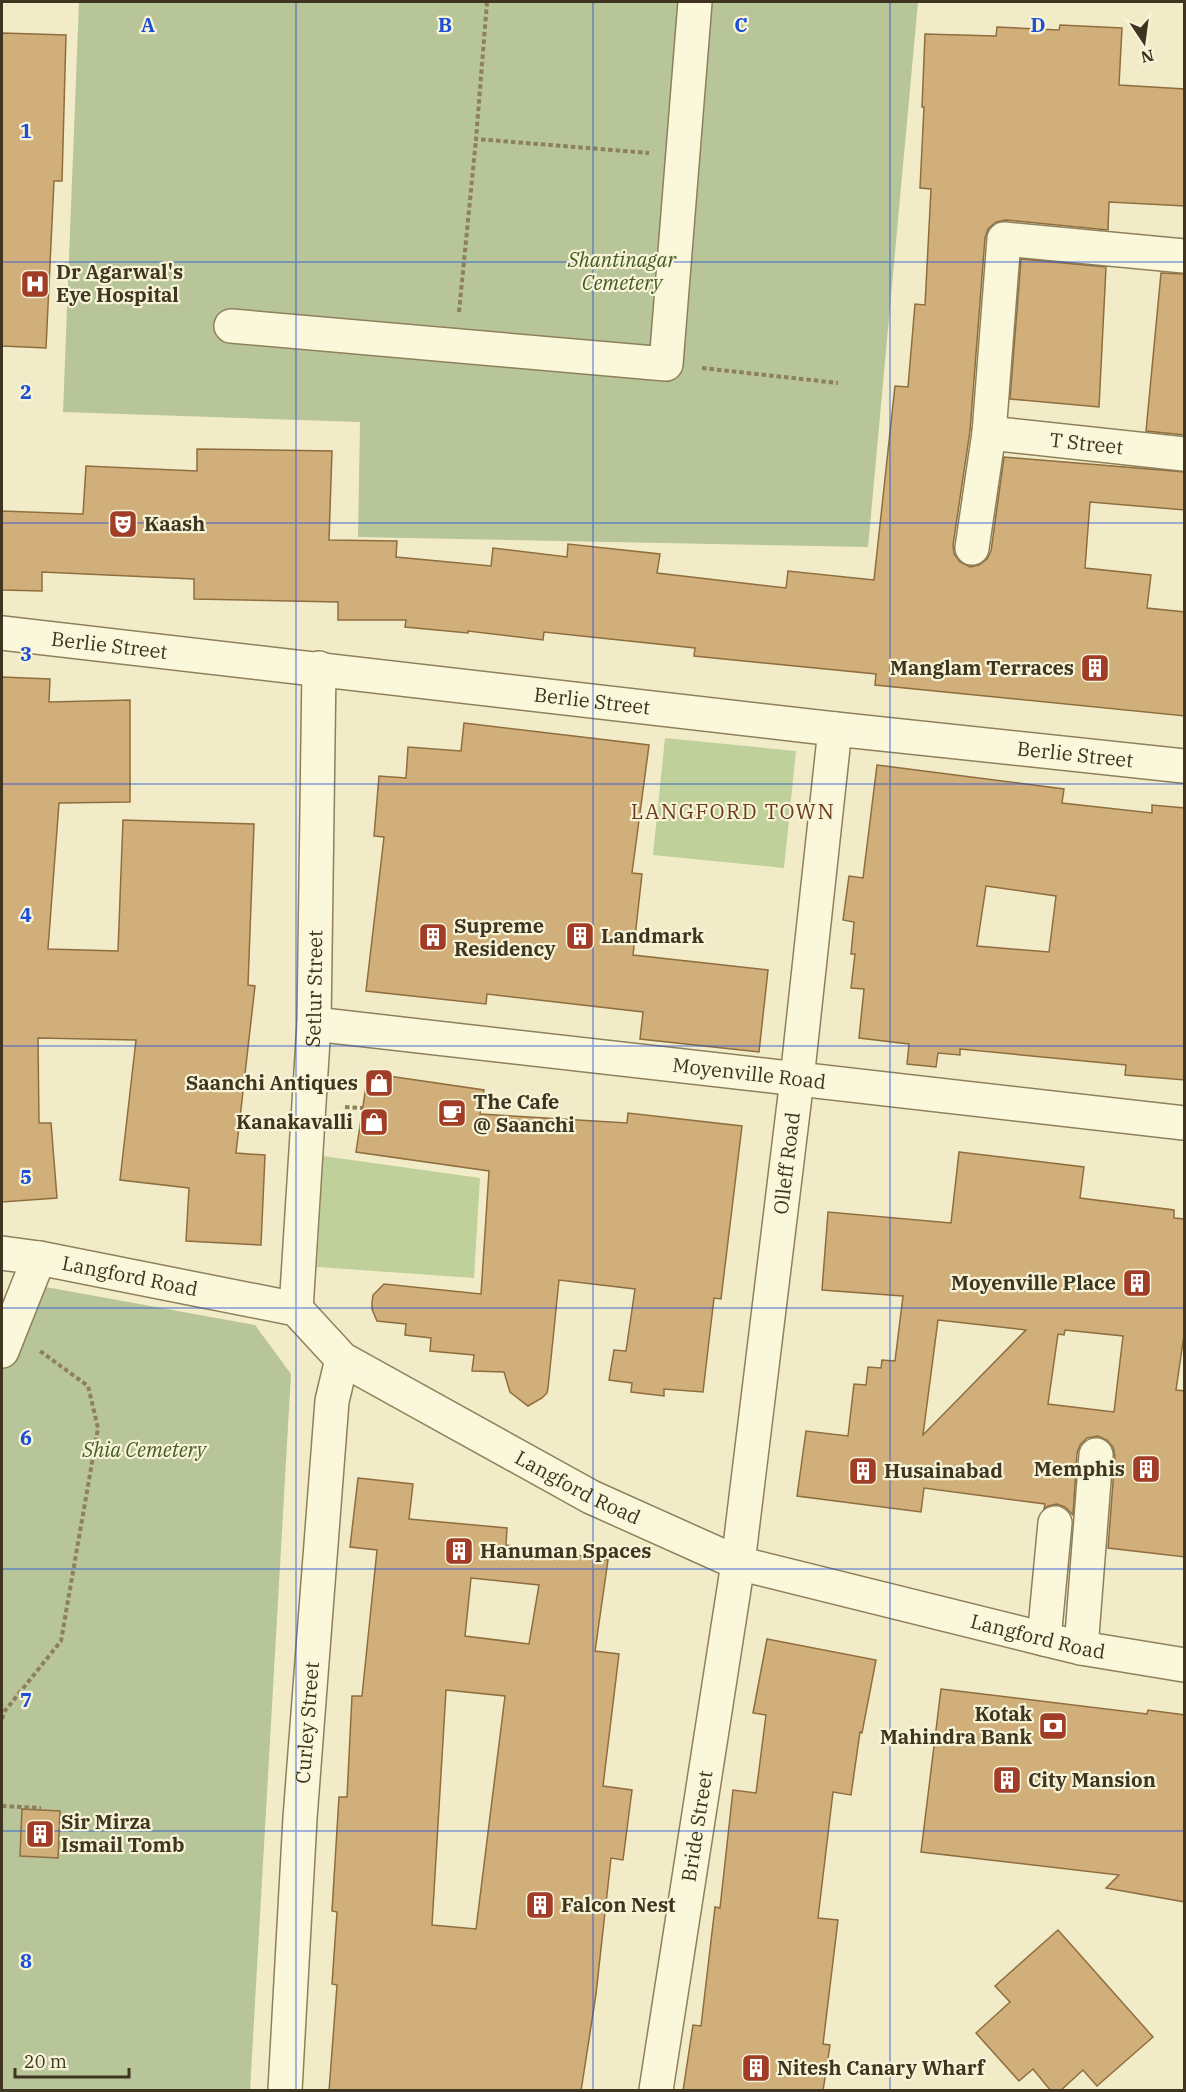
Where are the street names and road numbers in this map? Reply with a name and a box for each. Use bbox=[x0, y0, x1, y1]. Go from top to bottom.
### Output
street label: T Street bbox=[1048, 426, 1125, 460]
street label: Berlie Street bbox=[50, 625, 169, 665]
street label: Berlie Street bbox=[533, 680, 652, 721]
street label: Berlie Street bbox=[1016, 734, 1135, 774]
street label: Setlur Street bbox=[299, 930, 328, 1048]
street label: Moyenville Road bbox=[671, 1051, 828, 1095]
street label: Olleff Road bbox=[767, 1110, 806, 1216]
street label: Langford Road bbox=[60, 1249, 200, 1302]
street label: Langford Road bbox=[510, 1444, 645, 1531]
street label: Langford Road bbox=[968, 1607, 1107, 1665]
street label: Curley Street bbox=[289, 1661, 325, 1785]
street label: Bride Street bbox=[675, 1769, 719, 1884]

